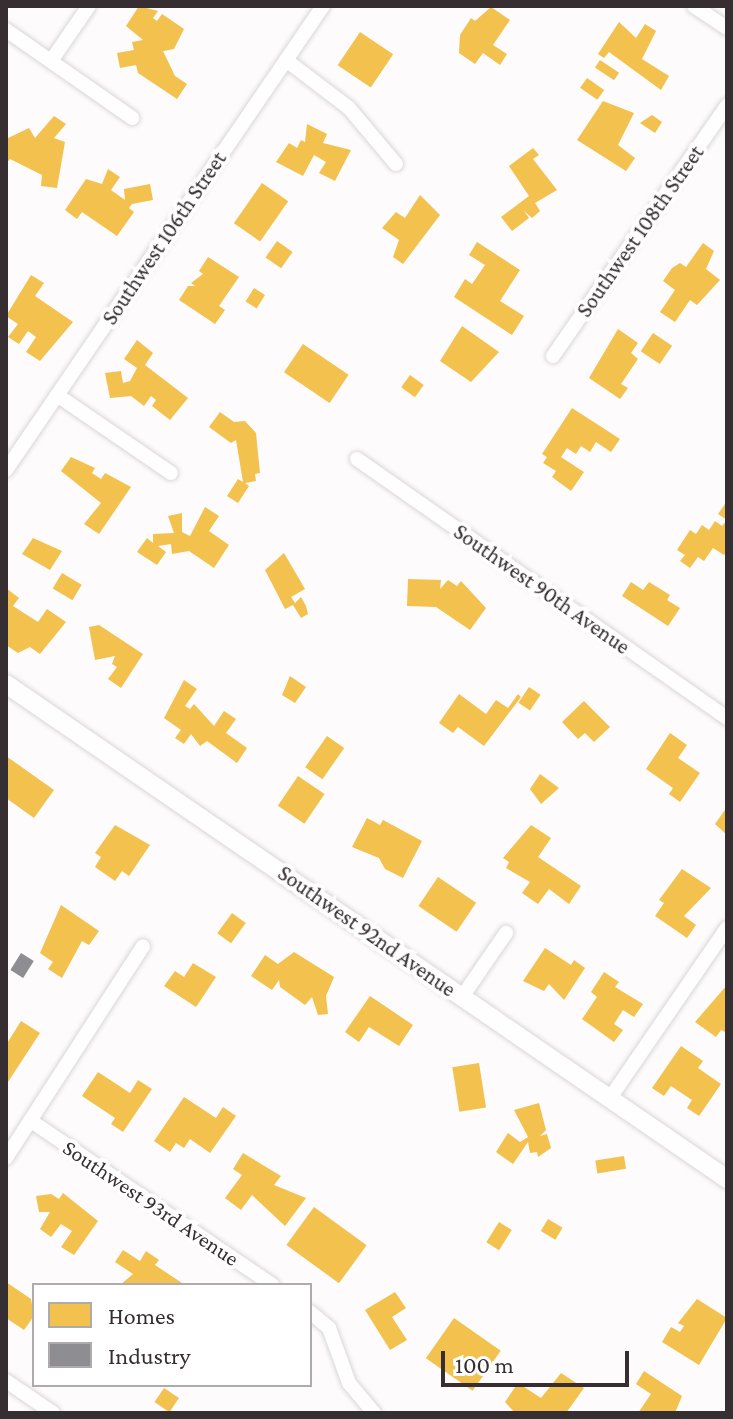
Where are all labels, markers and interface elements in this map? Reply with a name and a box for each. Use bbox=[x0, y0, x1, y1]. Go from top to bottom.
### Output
street label: Southwest 108th Street bbox=[571, 140, 709, 322]
street label: Southwest 106th Street bbox=[96, 146, 232, 330]
street label: Southwest 90th Avenue bbox=[449, 518, 635, 660]
street label: Southwest 92nd Avenue bbox=[273, 860, 461, 1002]
street label: Southwest 93rd Avenue bbox=[58, 1134, 244, 1272]
legend bbox=[32, 1283, 312, 1387]
text: Homes bbox=[108, 1302, 175, 1329]
scale bar bbox=[445, 1335, 633, 1385]
text: Industry bbox=[108, 1342, 191, 1369]
text: 100 m bbox=[455, 1351, 514, 1378]

